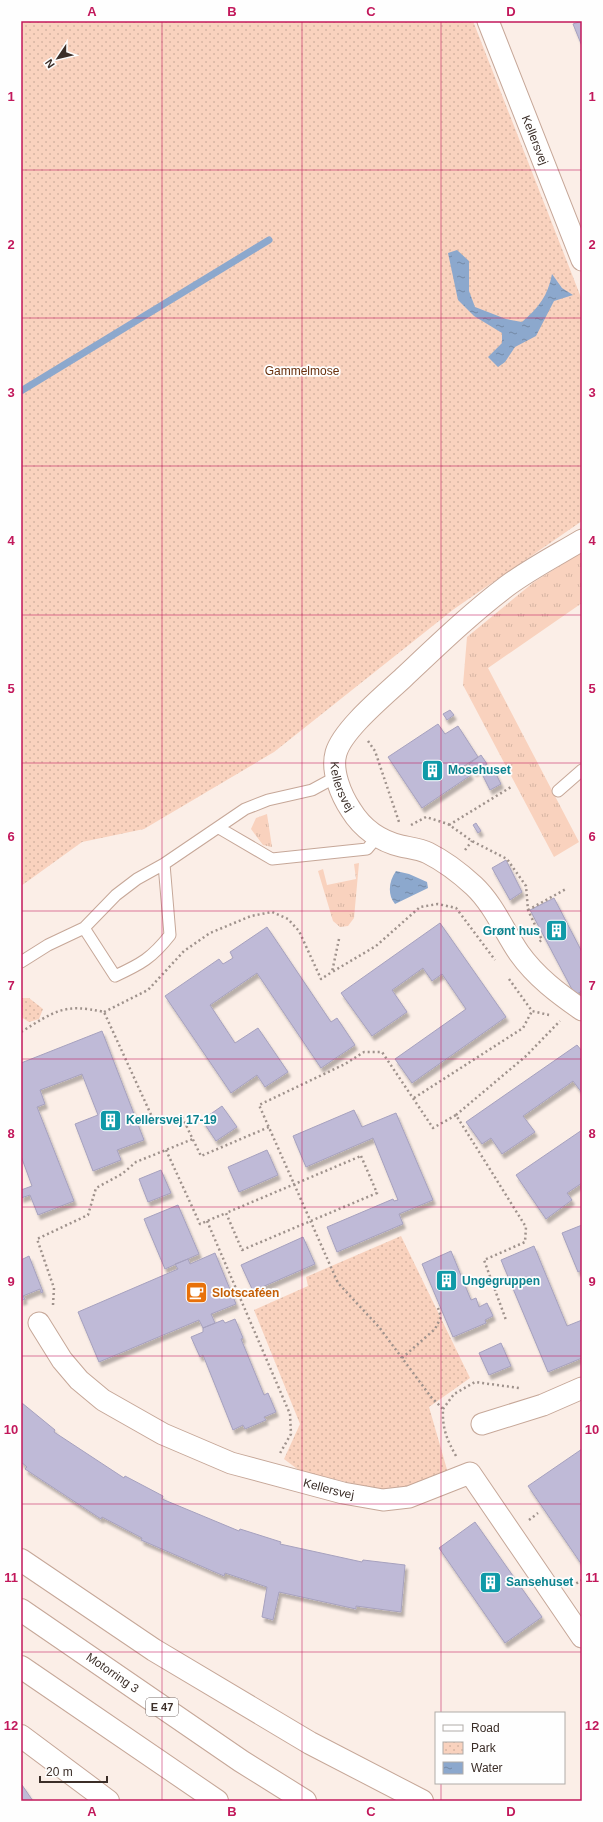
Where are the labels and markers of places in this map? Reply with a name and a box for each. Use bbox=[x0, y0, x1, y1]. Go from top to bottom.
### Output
building icon: Mosehuset bbox=[419, 757, 445, 783]
place label: Mosehuset bbox=[448, 763, 511, 777]
building icon: Grønt hus bbox=[543, 918, 569, 944]
place label: Grønt hus bbox=[483, 924, 540, 938]
building icon: Kellersvej 17-19 bbox=[98, 1107, 124, 1133]
place label: Kellersvej 17-19 bbox=[126, 1113, 217, 1127]
building icon: Ungegruppen bbox=[433, 1268, 459, 1294]
place label: Ungegruppen bbox=[462, 1274, 540, 1288]
cafe icon: Slotscaféen bbox=[183, 1280, 209, 1306]
place label: Slotscaféen bbox=[212, 1286, 279, 1300]
building icon: Sansehuset bbox=[477, 1569, 503, 1595]
place label: Sansehuset bbox=[506, 1575, 573, 1589]

